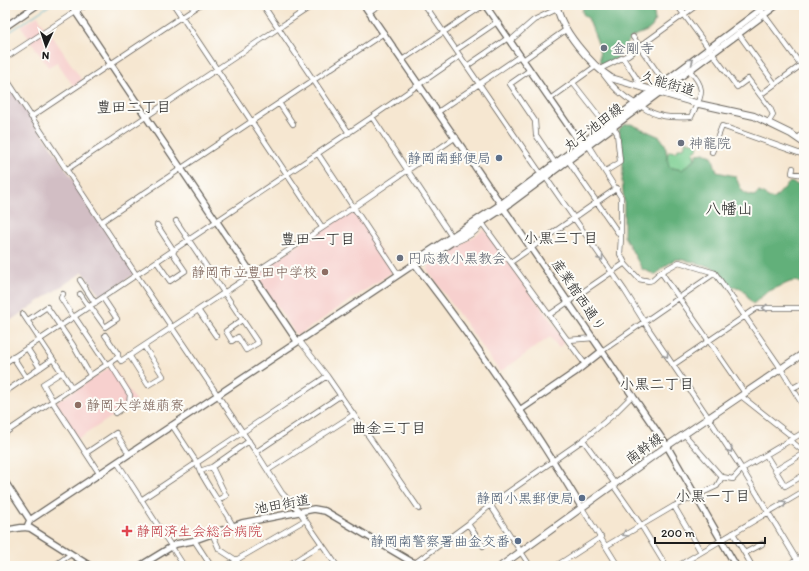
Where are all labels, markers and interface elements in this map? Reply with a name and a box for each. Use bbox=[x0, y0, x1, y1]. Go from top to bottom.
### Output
north arrow bbox=[26, 26, 66, 66]
place label: 金剛寺 bbox=[612, 40, 654, 57]
marker: 金剛寺 bbox=[599, 43, 609, 53]
text: N bbox=[41, 49, 50, 62]
one-way arrow bbox=[687, 58, 694, 65]
street label: 久能街道 bbox=[639, 68, 697, 99]
district label: 豊田二丁目 bbox=[96, 98, 172, 116]
street label: 丸子池田線 bbox=[560, 100, 626, 155]
place label: 神龍院 bbox=[689, 135, 731, 152]
marker: 神龍院 bbox=[676, 138, 686, 148]
place label: 静岡南郵便局 bbox=[407, 150, 491, 167]
marker: 静岡南郵便局 bbox=[494, 153, 504, 163]
district label: 八幡山 bbox=[705, 199, 753, 218]
district label: 小黒三丁目 bbox=[523, 229, 599, 247]
district label: 豊田一丁目 bbox=[280, 230, 356, 248]
place label: 円応教小黒教会 bbox=[408, 250, 506, 267]
marker: 円応教小黒教会 bbox=[395, 253, 405, 263]
one-way arrow bbox=[596, 254, 603, 261]
street label: 産業館西通り bbox=[548, 256, 609, 335]
place label: 静岡市立豊田中学校 bbox=[191, 264, 317, 281]
marker: 静岡市立豊田中学校 bbox=[320, 267, 330, 277]
one-way arrow bbox=[762, 304, 768, 312]
one-way arrow bbox=[661, 350, 668, 357]
district label: 小黒二丁目 bbox=[619, 375, 695, 393]
place label: 静岡大学雄萠寮 bbox=[86, 397, 184, 414]
marker: 静岡大学雄萠寮 bbox=[73, 400, 83, 410]
district label: 曲金三丁目 bbox=[351, 419, 427, 437]
street label: 南幹線 bbox=[622, 429, 666, 468]
one-way arrow bbox=[725, 446, 733, 453]
district label: 小黒一丁目 bbox=[675, 487, 751, 505]
place label: 静岡小黒郵便局 bbox=[476, 490, 574, 507]
street label: 池田街道 bbox=[253, 491, 311, 518]
marker: 静岡小黒郵便局 bbox=[577, 493, 587, 503]
one-way arrow bbox=[780, 500, 787, 508]
scale bar bbox=[655, 519, 765, 545]
place label: 静岡済生会総合病院 bbox=[136, 523, 262, 540]
marker: 静岡済生会総合病院 bbox=[121, 525, 133, 537]
text: 200 m bbox=[661, 526, 695, 540]
one-way arrow bbox=[622, 530, 629, 537]
place label: 静岡南警察署曲金交番 bbox=[370, 533, 510, 550]
marker: 静岡南警察署曲金交番 bbox=[513, 536, 523, 546]

